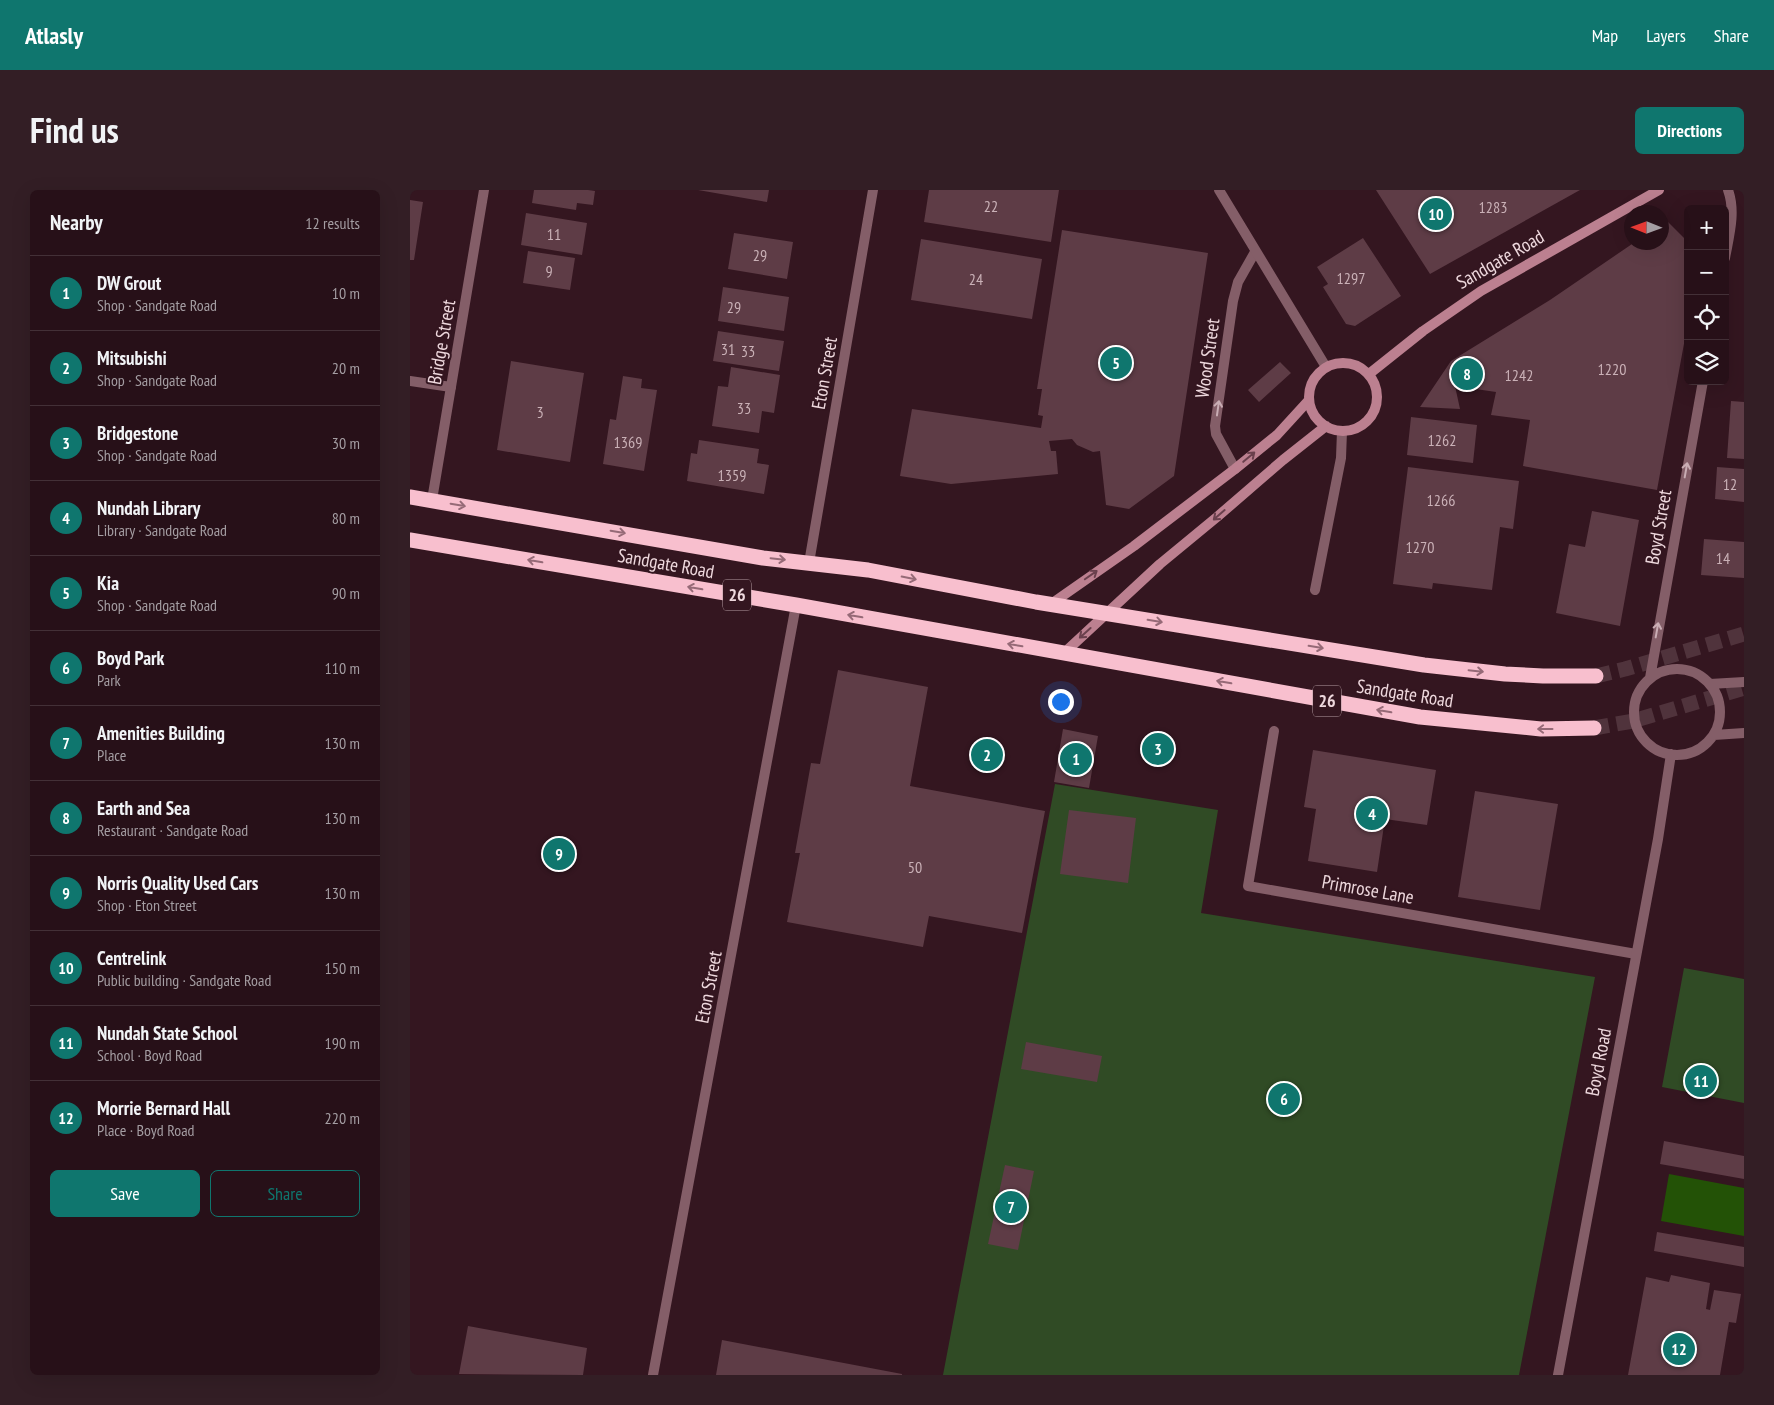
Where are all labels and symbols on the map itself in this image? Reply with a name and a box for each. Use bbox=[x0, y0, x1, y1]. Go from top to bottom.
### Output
pin: 10 bbox=[1420, 195, 1452, 233]
house number: 22 bbox=[984, 196, 998, 216]
house number: 1283 bbox=[1479, 197, 1507, 217]
north arrow bbox=[1624, 205, 1669, 250]
house number: 11 bbox=[547, 224, 561, 244]
street label: Sandgate Road bbox=[1452, 224, 1548, 294]
house number: 29 bbox=[753, 245, 767, 265]
house number: 9 bbox=[545, 261, 553, 281]
house number: 1297 bbox=[1337, 268, 1365, 288]
house number: 24 bbox=[969, 269, 983, 289]
street label: Bridge Street bbox=[422, 297, 460, 386]
house number: 29 bbox=[727, 297, 741, 317]
street label: Wood Street bbox=[1190, 316, 1225, 399]
street label: Eton Street bbox=[806, 334, 842, 411]
house number: 31 bbox=[721, 339, 735, 359]
house number: 33 bbox=[741, 341, 755, 361]
pin: 5 bbox=[1100, 344, 1132, 382]
pin: 8 bbox=[1451, 355, 1483, 393]
house number: 1220 bbox=[1598, 359, 1626, 379]
house number: 1242 bbox=[1505, 365, 1533, 385]
house number: 33 bbox=[737, 398, 751, 418]
one-way arrow bbox=[1213, 400, 1223, 416]
house number: 3 bbox=[536, 402, 544, 422]
house number: 1262 bbox=[1428, 430, 1456, 450]
house number: 1369 bbox=[614, 432, 642, 452]
one-way arrow bbox=[1242, 452, 1255, 463]
one-way arrow bbox=[1682, 463, 1692, 479]
house number: 1359 bbox=[718, 465, 746, 485]
house number: 12 bbox=[1723, 474, 1737, 494]
street label: Boyd Street bbox=[1640, 487, 1677, 566]
house number: 1266 bbox=[1427, 490, 1455, 510]
one-way arrow bbox=[450, 500, 466, 510]
one-way arrow bbox=[1212, 509, 1225, 521]
one-way arrow bbox=[610, 528, 626, 538]
house number: 1270 bbox=[1406, 537, 1434, 557]
street label: Sandgate Road bbox=[616, 543, 716, 583]
house number: 14 bbox=[1716, 548, 1730, 568]
one-way arrow bbox=[770, 554, 786, 564]
one-way arrow bbox=[527, 555, 543, 565]
one-way arrow bbox=[1084, 570, 1098, 580]
one-way arrow bbox=[901, 574, 917, 583]
road number: 26 bbox=[723, 580, 751, 610]
one-way arrow bbox=[687, 583, 703, 593]
one-way arrow bbox=[847, 610, 863, 620]
one-way arrow bbox=[1147, 616, 1163, 626]
one-way arrow bbox=[1653, 623, 1663, 639]
one-way arrow bbox=[1079, 627, 1092, 639]
one-way arrow bbox=[1007, 639, 1023, 649]
one-way arrow bbox=[1307, 643, 1323, 653]
one-way arrow bbox=[1468, 666, 1484, 675]
street label: Sandgate Road bbox=[1355, 674, 1455, 712]
one-way arrow bbox=[1216, 677, 1232, 687]
road number: 26 bbox=[1313, 686, 1341, 716]
your location bbox=[1048, 689, 1074, 715]
one-way arrow bbox=[1376, 705, 1392, 715]
one-way arrow bbox=[1538, 724, 1554, 734]
pin: 3 bbox=[1142, 730, 1174, 768]
pin: 2 bbox=[971, 736, 1003, 774]
pin: 1 bbox=[1060, 740, 1092, 778]
pin: 4 bbox=[1356, 795, 1388, 833]
pin: 9 bbox=[543, 835, 575, 873]
house number: 50 bbox=[908, 857, 922, 877]
street label: Primrose Lane bbox=[1320, 869, 1416, 909]
street label: Eton Street bbox=[689, 948, 727, 1025]
street label: Boyd Road bbox=[1580, 1026, 1616, 1098]
pin: 11 bbox=[1685, 1062, 1717, 1100]
pin: 6 bbox=[1268, 1080, 1300, 1118]
pin: 7 bbox=[995, 1188, 1027, 1226]
pin: 12 bbox=[1663, 1330, 1695, 1368]

